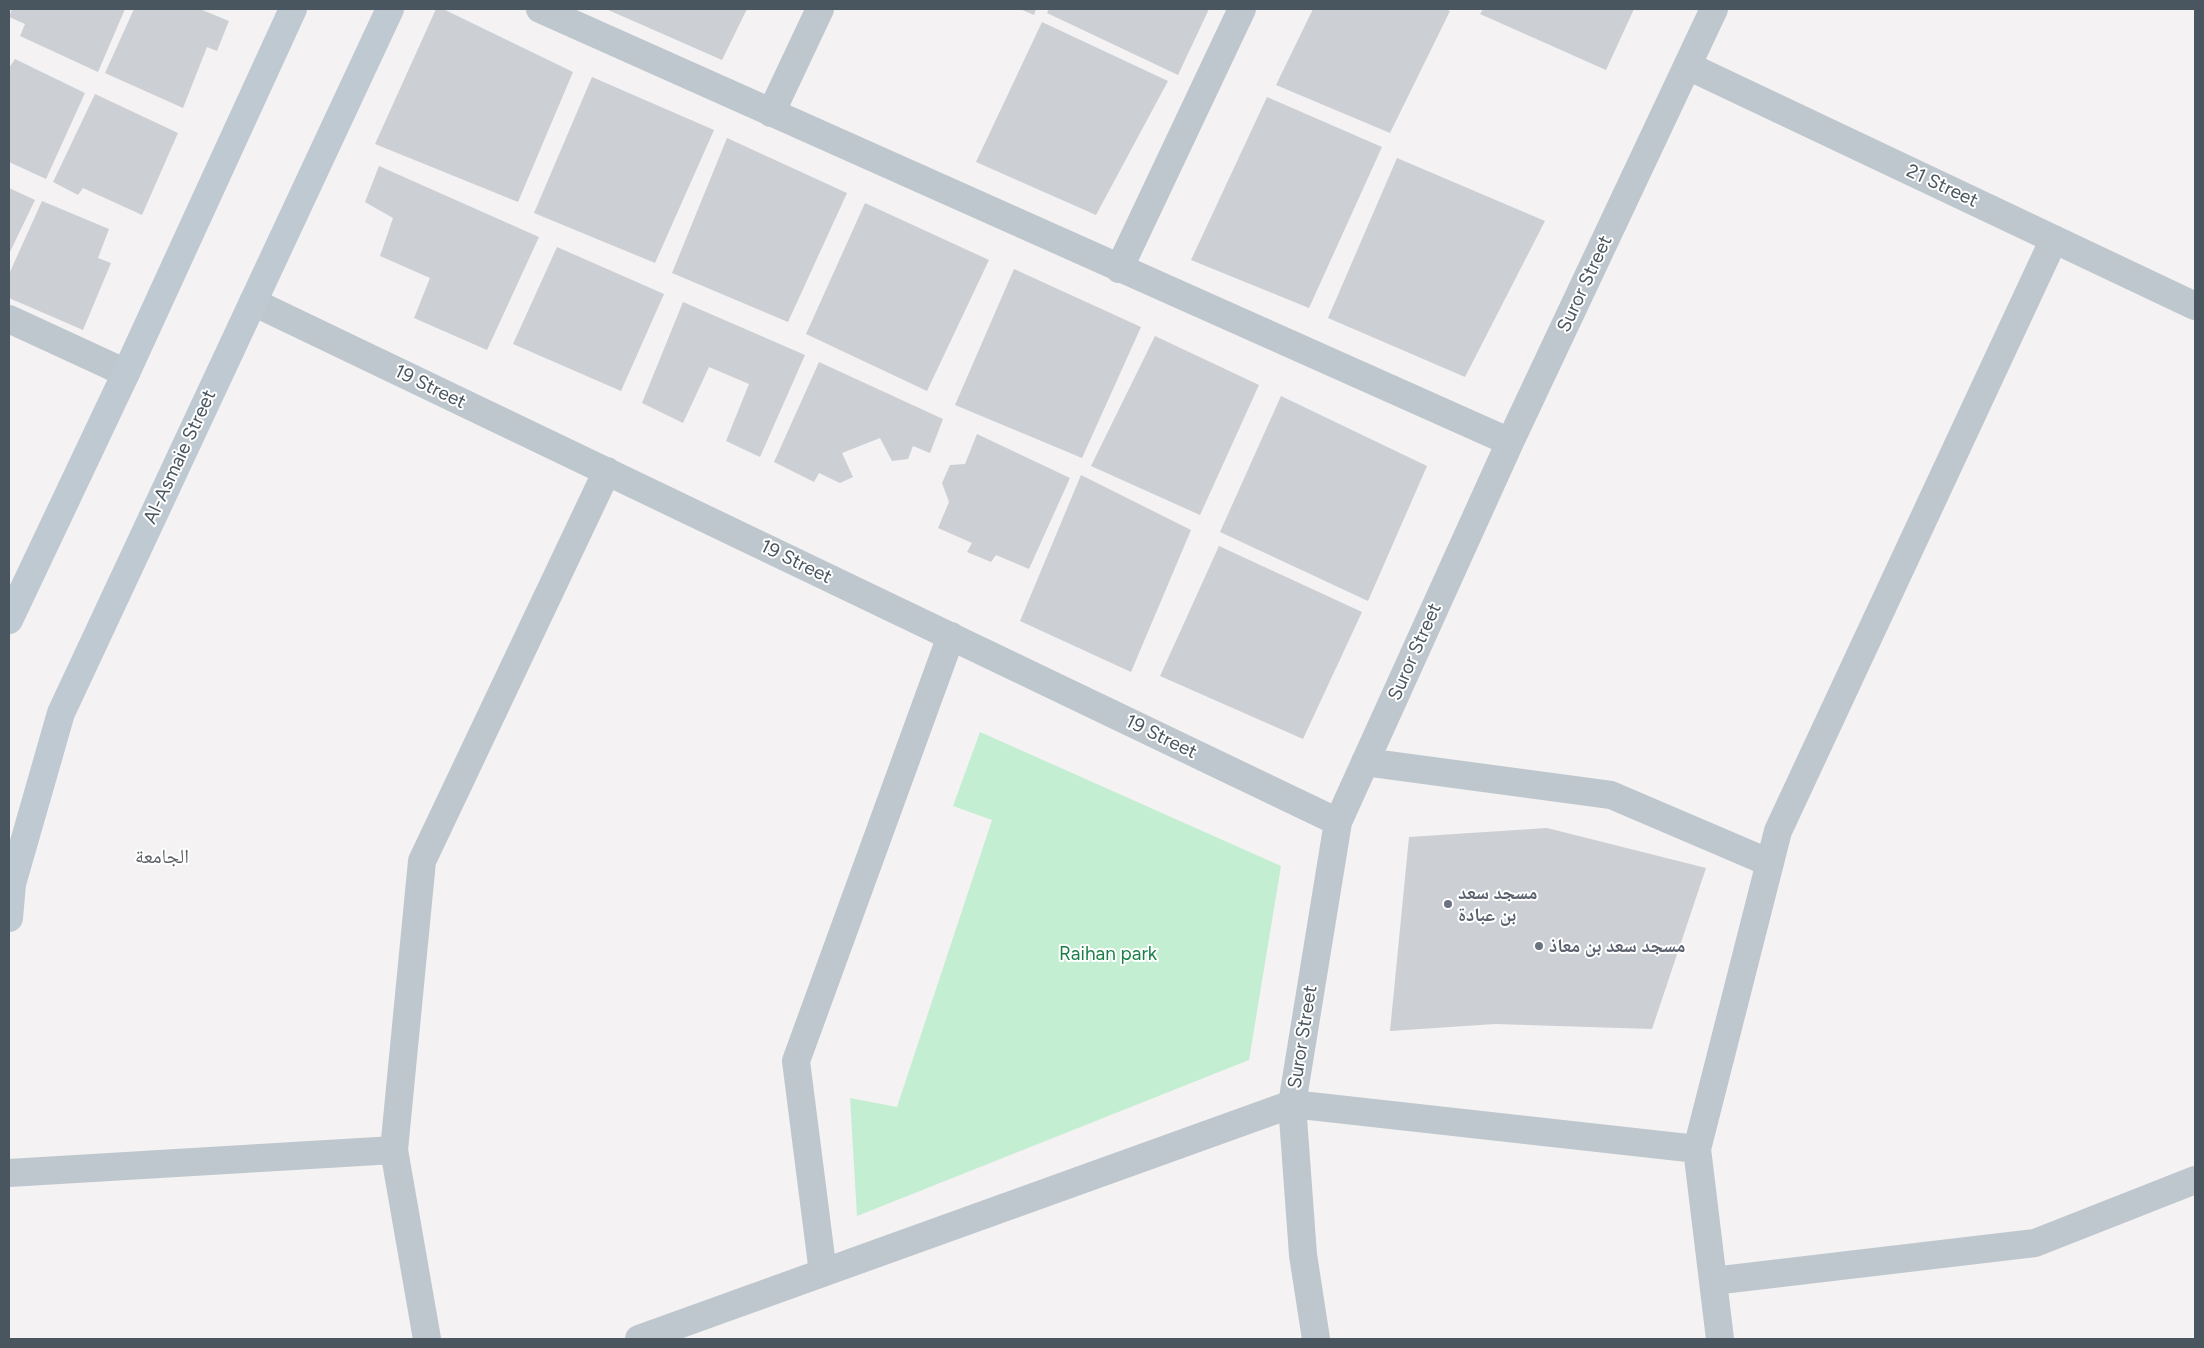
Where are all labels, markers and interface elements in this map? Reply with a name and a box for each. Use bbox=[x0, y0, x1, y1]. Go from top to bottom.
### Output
street label: 21 Street bbox=[1903, 160, 1981, 212]
street label: Suror Street bbox=[1553, 232, 1617, 336]
street label: 19 Street bbox=[391, 360, 469, 414]
street label: Al-Asmaie Street bbox=[139, 386, 221, 528]
street label: 19 Street bbox=[757, 535, 835, 589]
street label: Suror Street bbox=[1383, 600, 1447, 704]
street label: 19 Street bbox=[1122, 710, 1200, 764]
district label: الجامعة bbox=[135, 845, 189, 869]
place label: مسجد سعد بن عبادة bbox=[1458, 882, 1537, 926]
marker: مسجد سعد بن عبادة bbox=[1442, 898, 1454, 910]
place label: مسجد سعد بن معاذ bbox=[1549, 935, 1685, 957]
marker: مسجد سعد بن معاذ bbox=[1533, 940, 1545, 952]
park label: Raihan park bbox=[1059, 943, 1157, 965]
street label: Suror Street bbox=[1284, 984, 1322, 1090]

